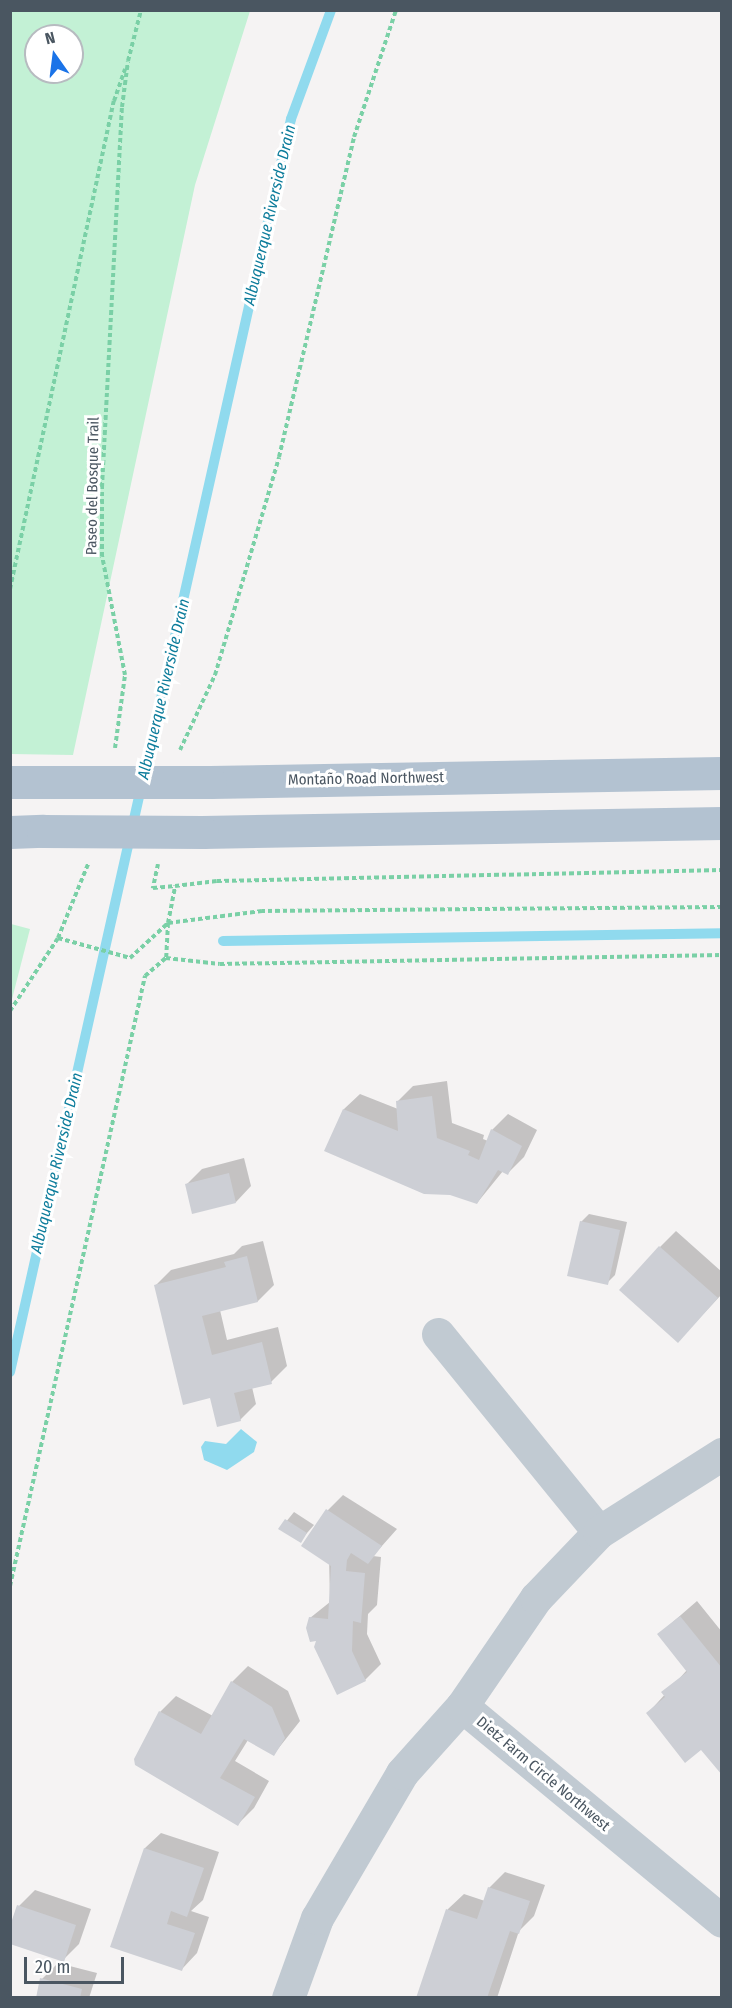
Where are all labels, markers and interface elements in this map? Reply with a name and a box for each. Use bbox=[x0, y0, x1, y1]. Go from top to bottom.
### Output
north arrow bbox=[24, 24, 84, 84]
text: N bbox=[43, 28, 57, 48]
water label: Albuquerque Riverside Drain bbox=[240, 123, 300, 307]
street label: Paseo del Bosque Trail bbox=[83, 417, 103, 555]
water label: Albuquerque Riverside Drain bbox=[134, 597, 194, 781]
street label: Montaño Road Northwest bbox=[288, 769, 444, 789]
water label: Albuquerque Riverside Drain bbox=[27, 1071, 87, 1255]
street label: Dietz Farm Circle Northwest bbox=[473, 1713, 613, 1835]
scale bar bbox=[27, 1945, 128, 1983]
text: 20 m bbox=[35, 1956, 70, 1978]

